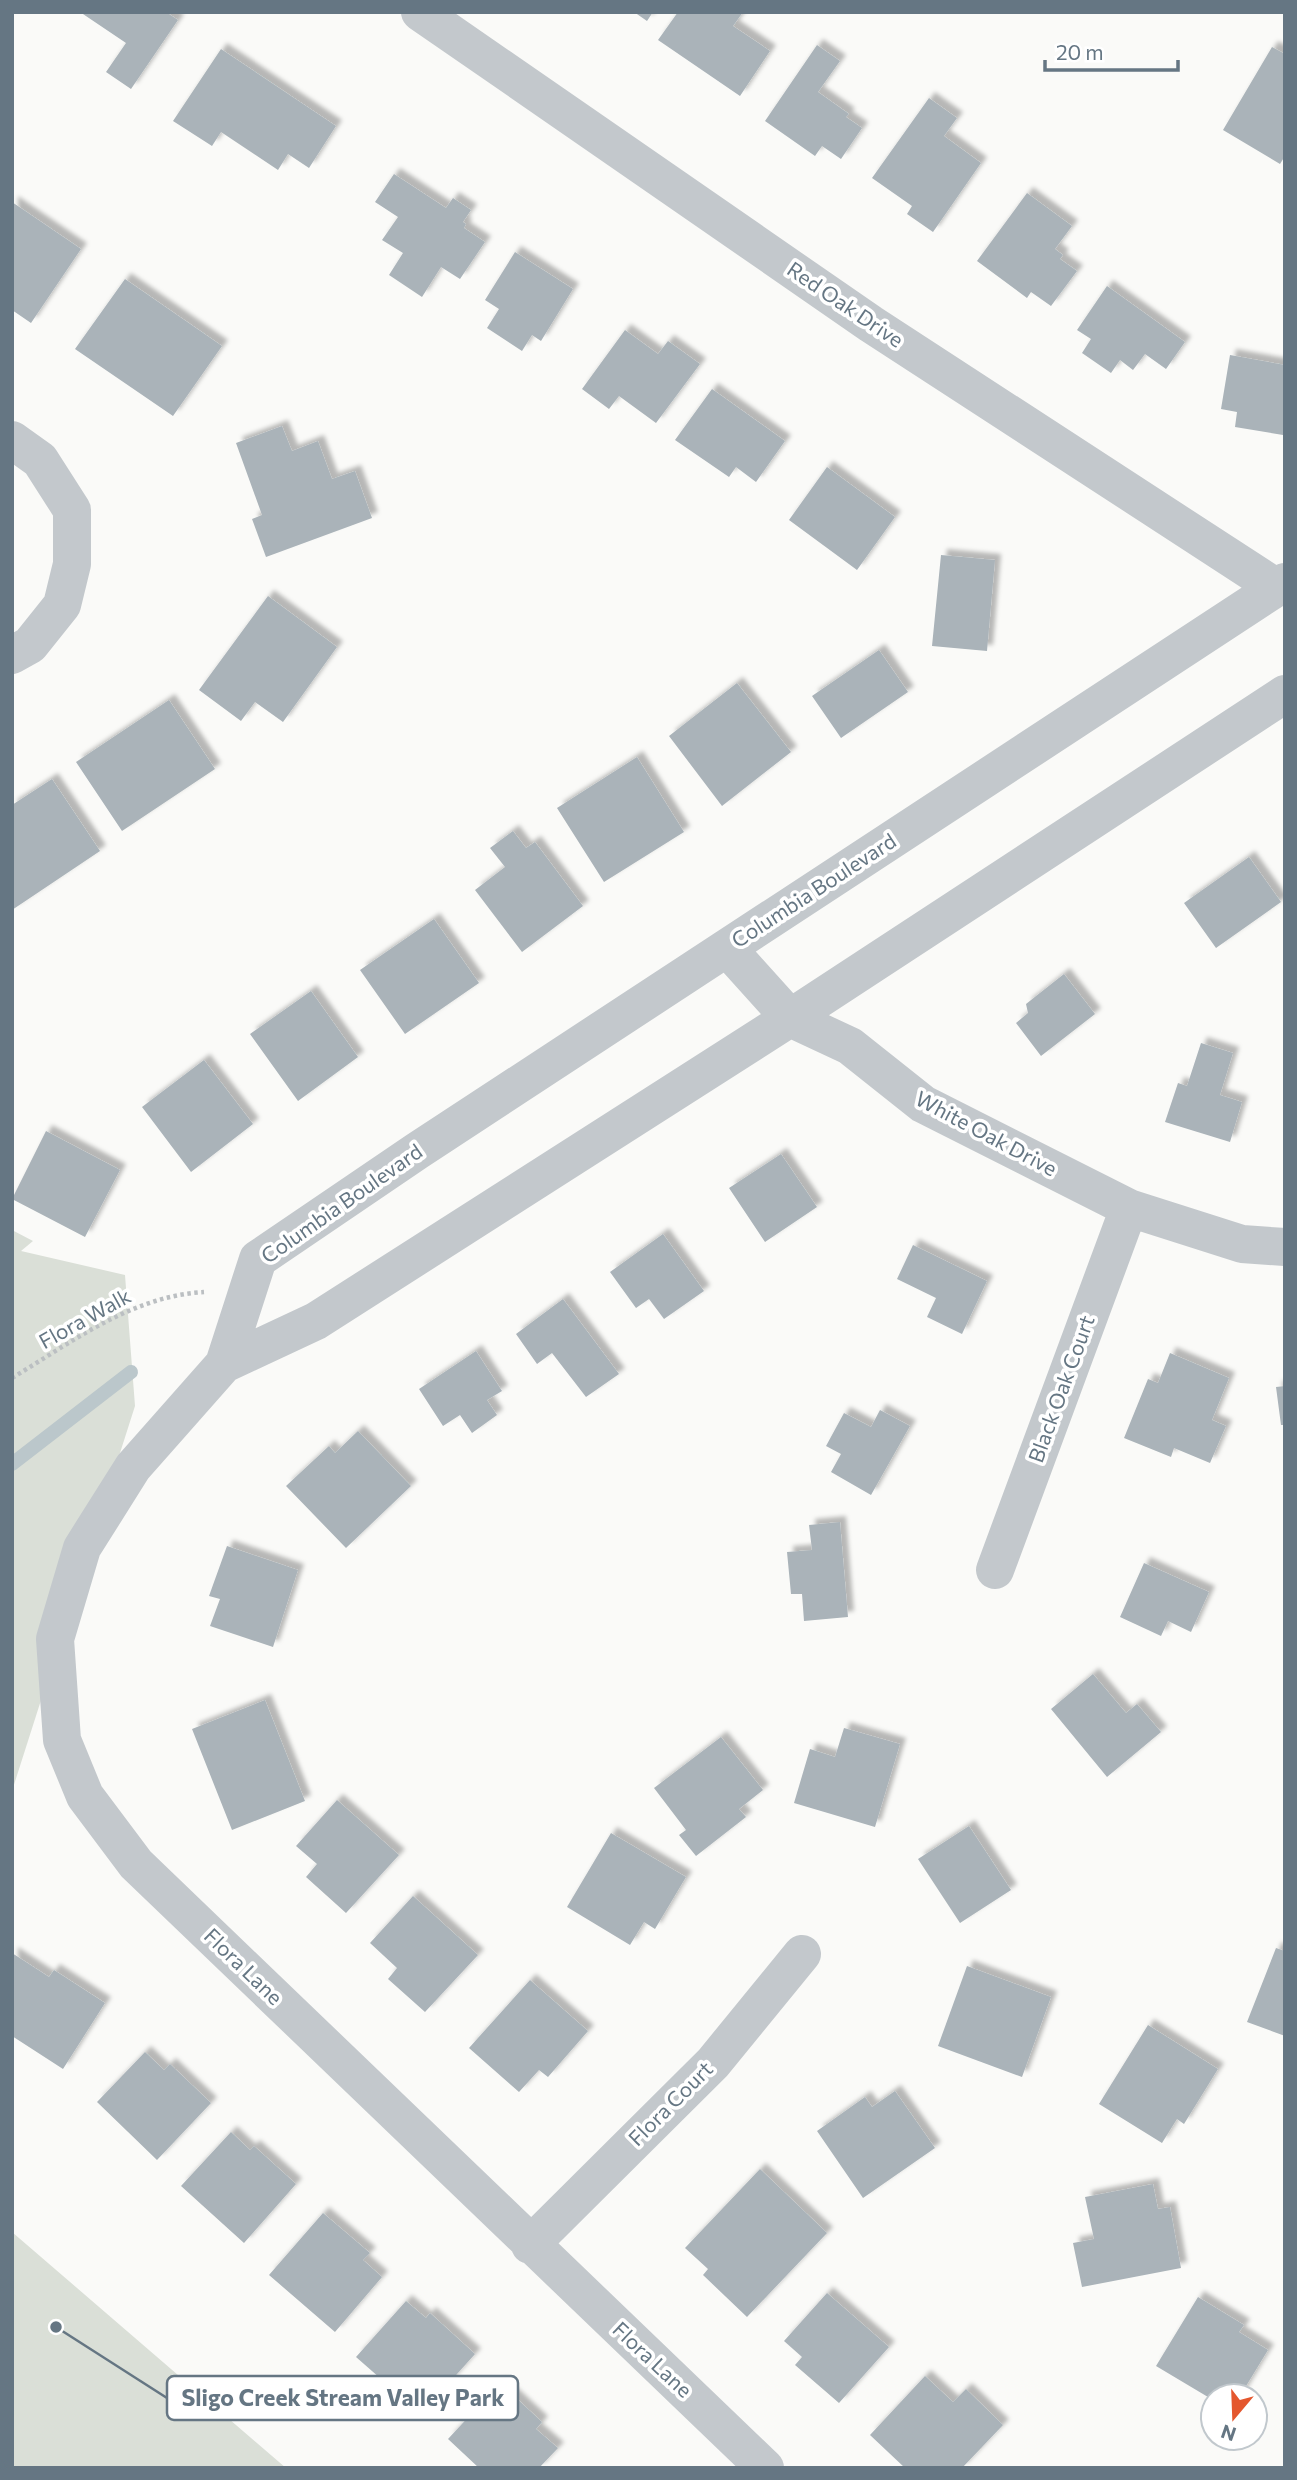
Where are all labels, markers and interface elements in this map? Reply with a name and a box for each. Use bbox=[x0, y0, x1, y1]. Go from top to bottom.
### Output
scale bar bbox=[1045, 28, 1178, 72]
text: 20 m bbox=[1056, 39, 1104, 64]
street label: Red Oak Drive bbox=[783, 256, 909, 352]
street label: Columbia Boulevard bbox=[726, 827, 900, 952]
street label: White Oak Drive bbox=[912, 1085, 1062, 1180]
street label: Columbia Boulevard bbox=[256, 1138, 426, 1268]
street label: Flora Walk bbox=[34, 1282, 135, 1353]
street label: Black Oak Court bbox=[1022, 1311, 1099, 1466]
street label: Flora Lane bbox=[200, 1922, 288, 2009]
street label: Flora Court bbox=[623, 2056, 717, 2150]
street label: Flora Lane bbox=[608, 2316, 698, 2402]
callout: Sligo Creek Stream Valley Park bbox=[167, 2376, 518, 2420]
north arrow bbox=[1199, 2382, 1269, 2452]
text: Sligo Creek Stream Valley Park bbox=[181, 2383, 505, 2411]
text: N bbox=[1218, 2420, 1239, 2447]

